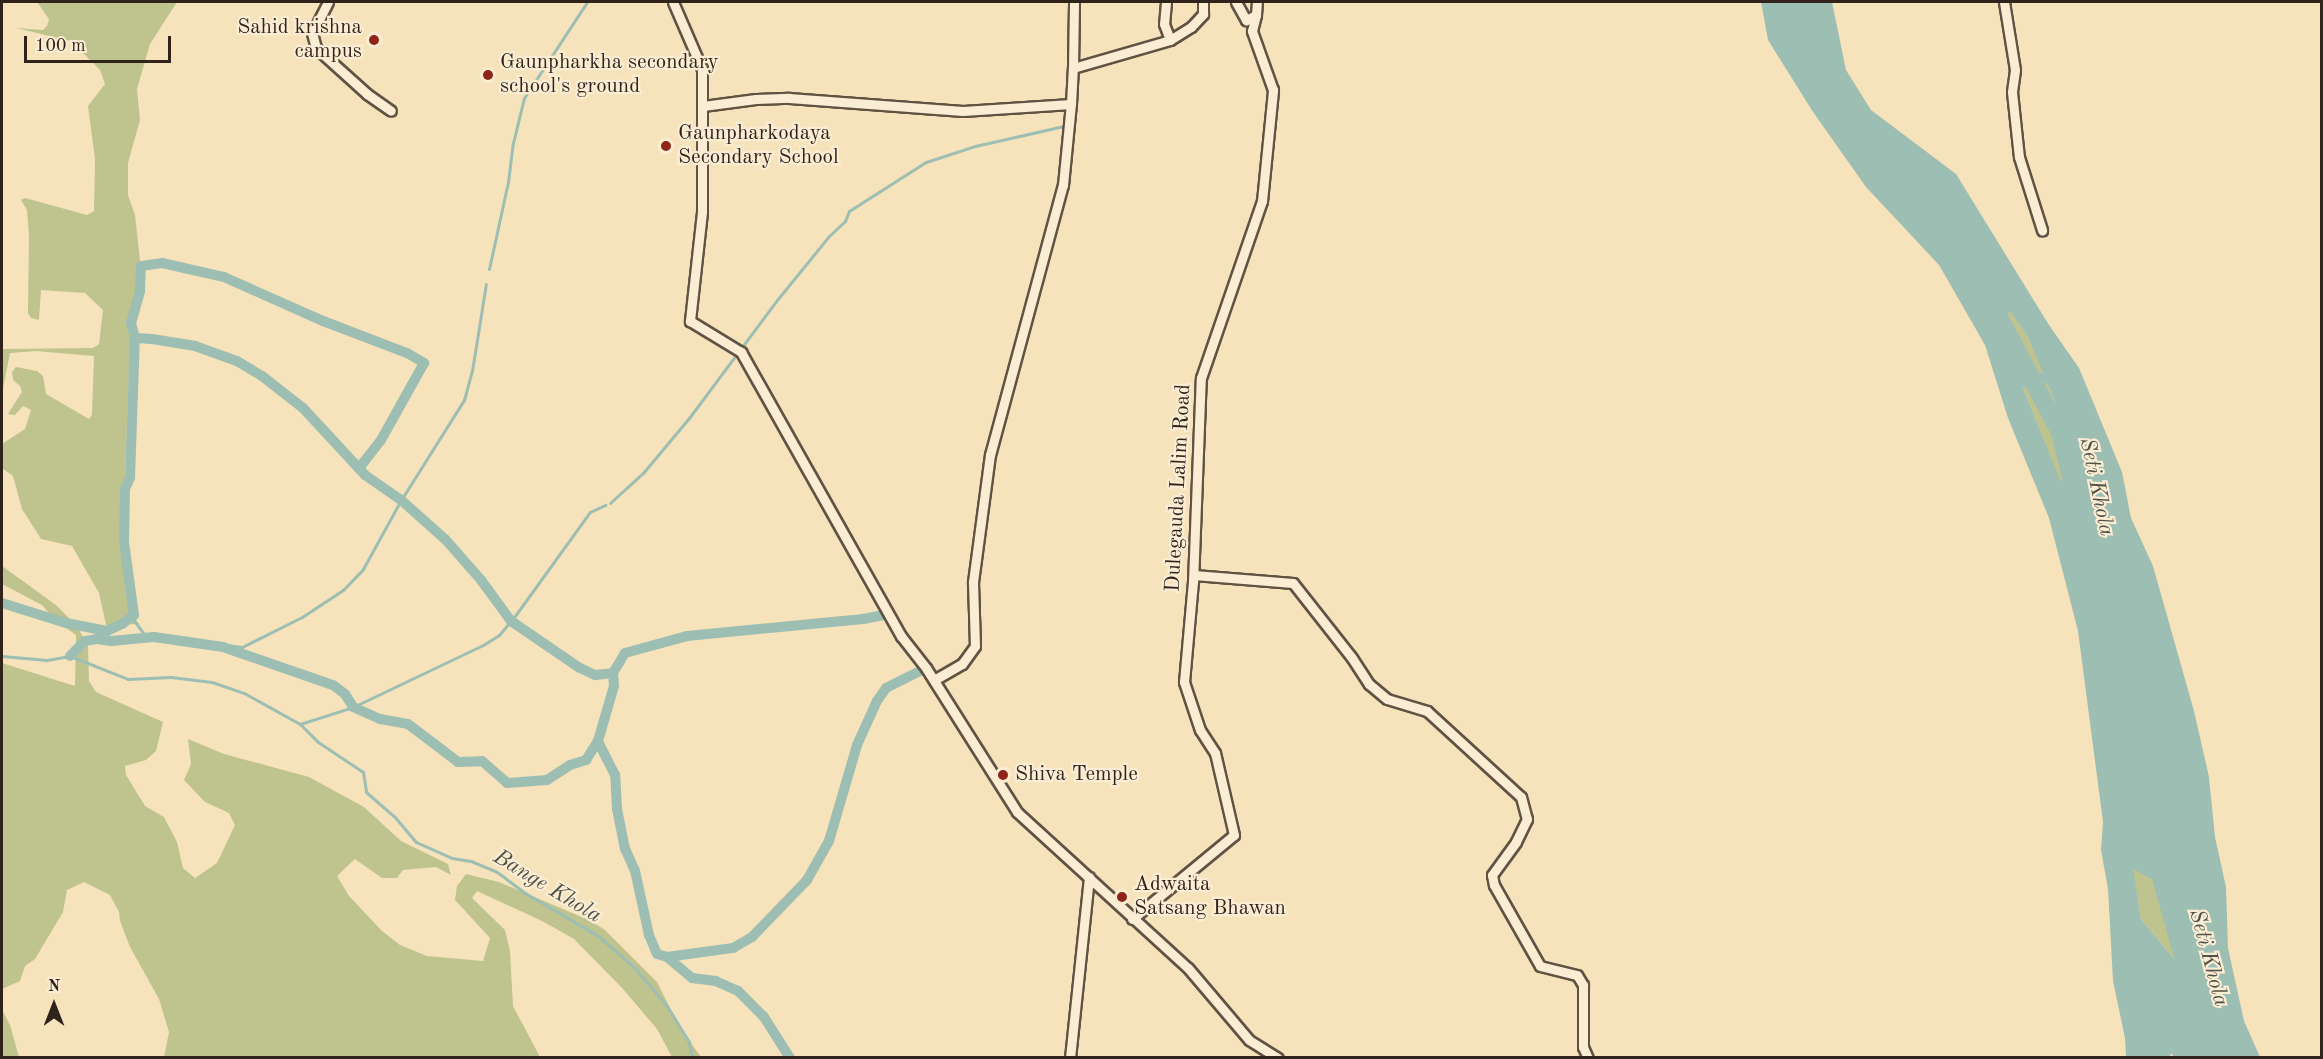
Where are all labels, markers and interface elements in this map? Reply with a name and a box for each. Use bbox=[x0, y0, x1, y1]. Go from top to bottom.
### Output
place label: Sahid krishna campus bbox=[237, 15, 362, 65]
scale bar bbox=[27, 24, 174, 62]
marker: Sahid krishna campus bbox=[367, 33, 381, 47]
text: 100 m bbox=[35, 37, 86, 55]
place label: Gaunpharkha secondary school's ground bbox=[500, 50, 719, 100]
marker: Gaunpharkha secondary school's ground bbox=[481, 68, 495, 82]
place label: Gaunpharkodaya Secondary School bbox=[678, 121, 839, 171]
marker: Gaunpharkodaya Secondary School bbox=[659, 139, 673, 153]
street label: Dulegauda Lalim Road bbox=[1161, 383, 1197, 593]
water label: Seti Khola bbox=[2073, 436, 2119, 538]
place label: Shiva Temple bbox=[1015, 762, 1138, 788]
marker: Shiva Temple bbox=[996, 768, 1010, 782]
water label: Bange Khola bbox=[488, 844, 606, 930]
place label: Adwaita Satsang Bhawan bbox=[1134, 872, 1286, 922]
marker: Adwaita Satsang Bhawan bbox=[1115, 890, 1129, 904]
water label: Seti Khola bbox=[2182, 907, 2234, 1009]
north arrow bbox=[24, 975, 84, 1035]
text: N bbox=[48, 979, 60, 995]

